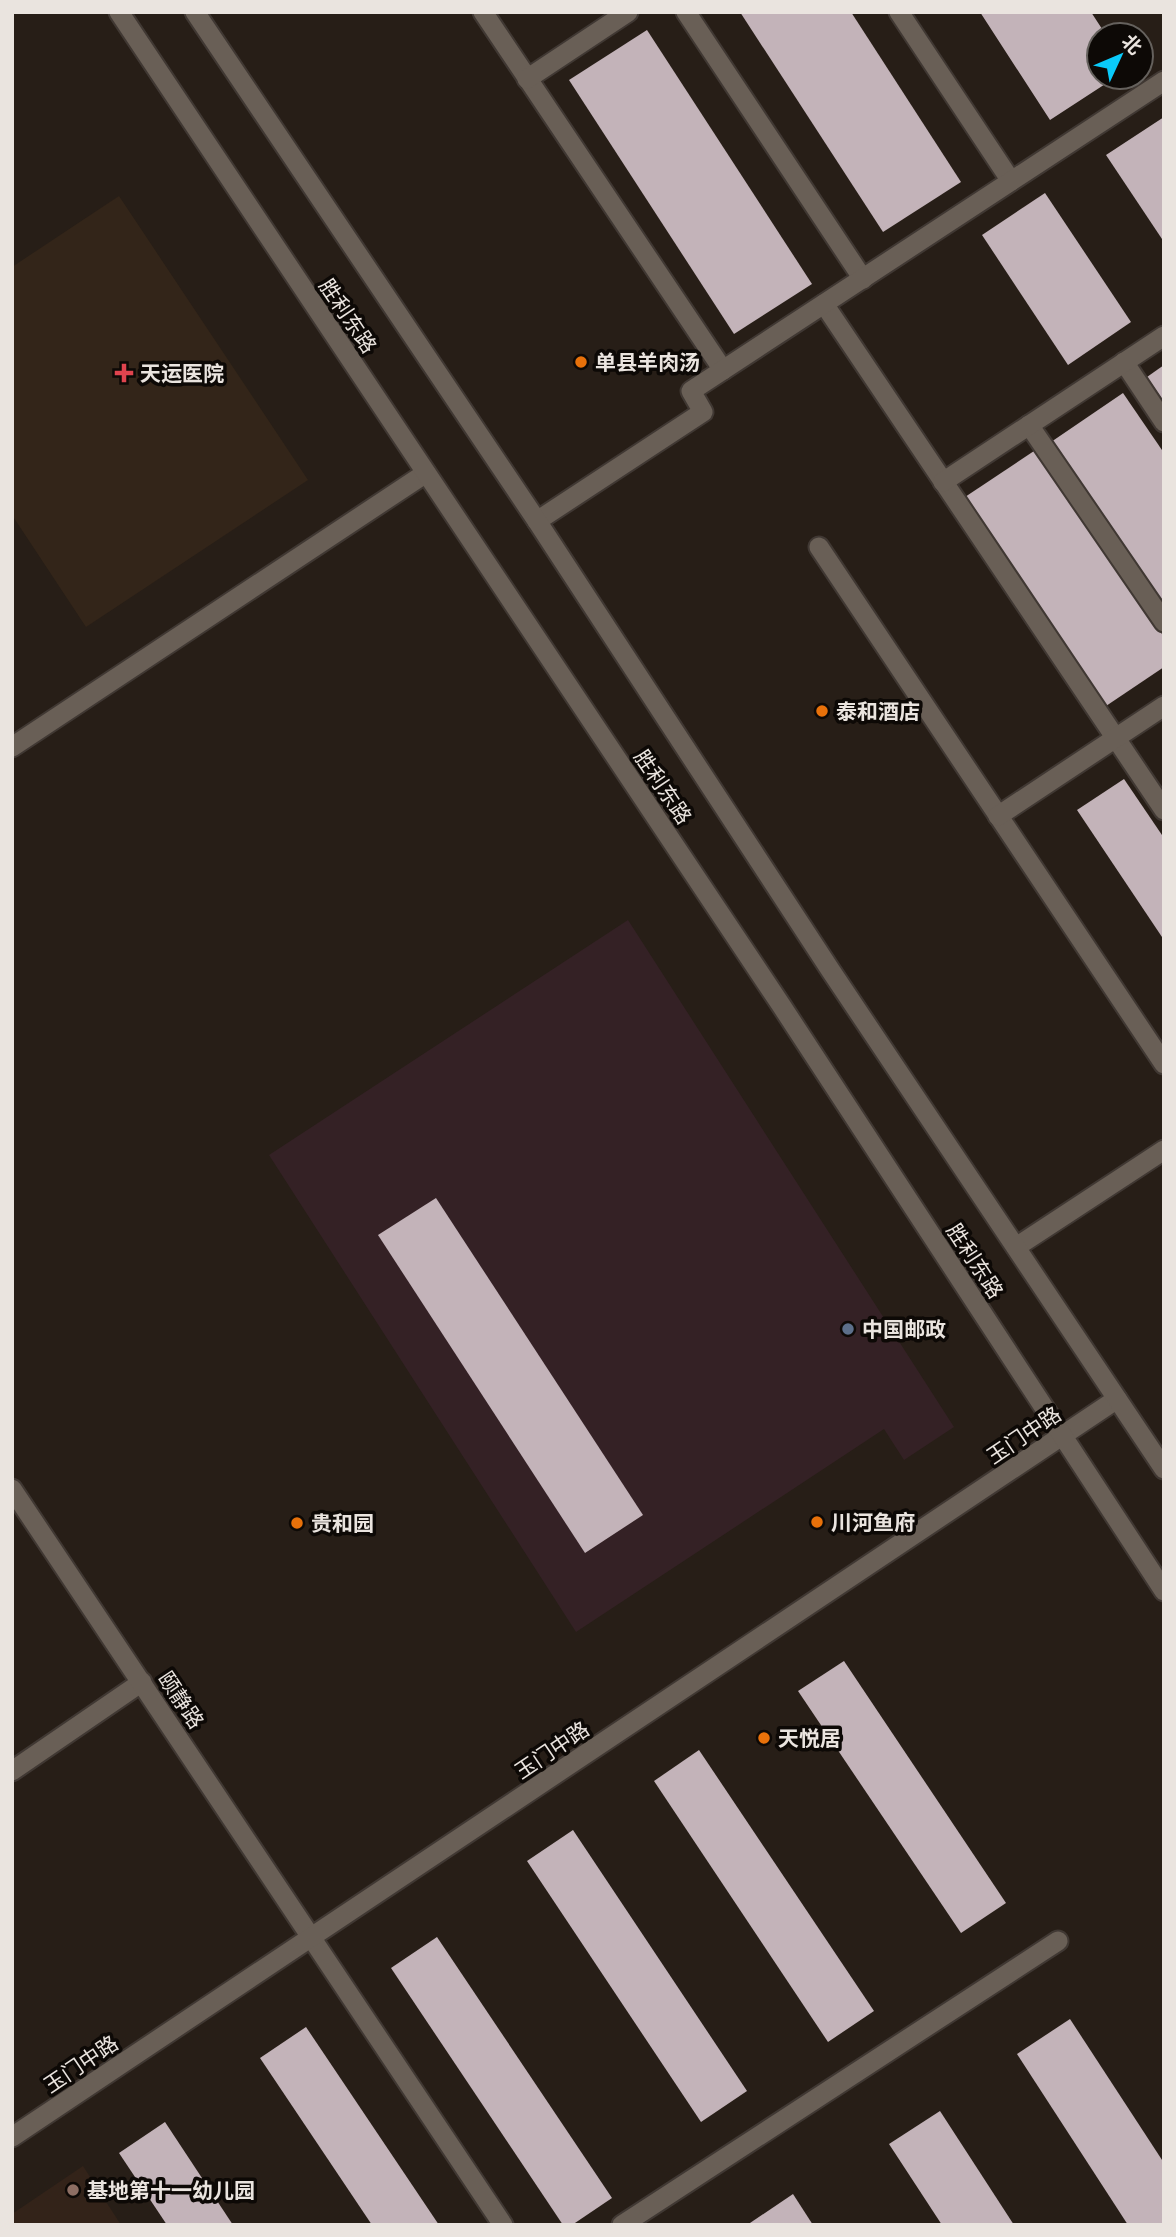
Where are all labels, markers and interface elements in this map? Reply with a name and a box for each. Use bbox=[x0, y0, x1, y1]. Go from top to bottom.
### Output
north arrow bbox=[1085, 21, 1155, 91]
text: 北 bbox=[1116, 28, 1148, 61]
street label: 胜利东路 bbox=[312, 273, 384, 359]
place label: 单县羊肉汤 bbox=[595, 348, 700, 377]
marker: 单县羊肉汤 bbox=[573, 354, 589, 370]
place label: 天运医院 bbox=[140, 359, 224, 388]
marker: 天运医院 bbox=[114, 363, 134, 383]
place label: 泰和酒店 bbox=[836, 697, 920, 726]
marker: 泰和酒店 bbox=[814, 703, 830, 719]
street label: 胜利东路 bbox=[627, 744, 699, 830]
street label: 胜利东路 bbox=[940, 1218, 1010, 1304]
place label: 中国邮政 bbox=[862, 1315, 946, 1344]
marker: 中国邮政 bbox=[840, 1321, 856, 1337]
street label: 玉门中路 bbox=[981, 1399, 1067, 1471]
place label: 川河鱼府 bbox=[831, 1508, 915, 1537]
place label: 贵和园 bbox=[311, 1509, 374, 1538]
marker: 川河鱼府 bbox=[809, 1514, 825, 1530]
marker: 贵和园 bbox=[289, 1515, 305, 1531]
street label: 颐静路 bbox=[151, 1666, 211, 1734]
street label: 玉门中路 bbox=[509, 1714, 595, 1786]
place label: 天悦居 bbox=[778, 1724, 841, 1753]
marker: 天悦居 bbox=[756, 1730, 772, 1746]
street label: 玉门中路 bbox=[38, 2028, 124, 2100]
place label: 基地第十一幼儿园 bbox=[87, 2176, 255, 2205]
marker: 基地第十一幼儿园 bbox=[65, 2182, 81, 2198]

